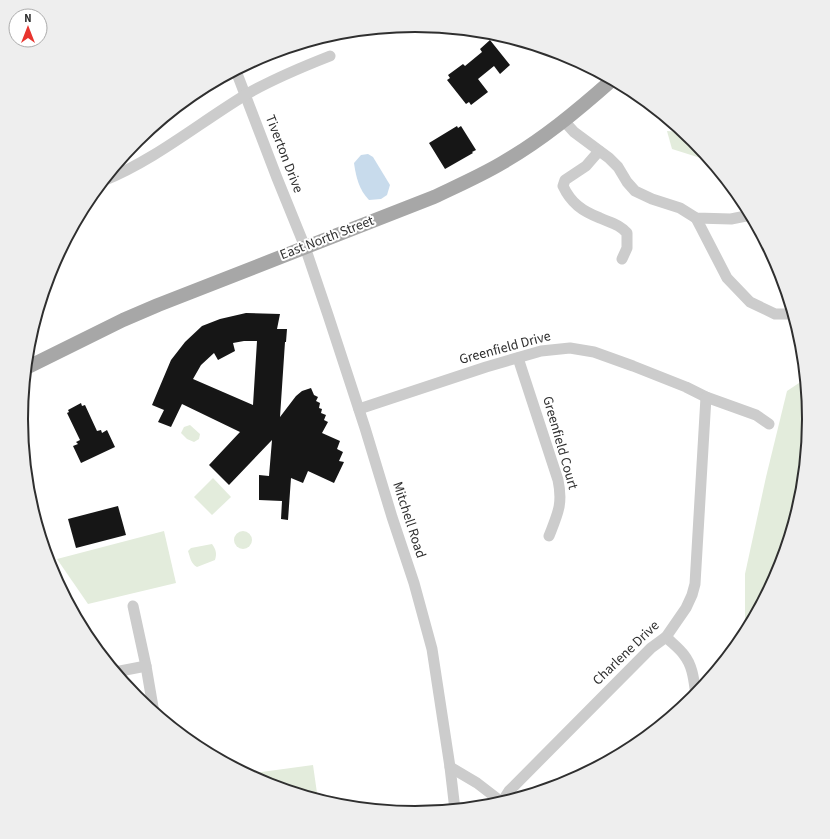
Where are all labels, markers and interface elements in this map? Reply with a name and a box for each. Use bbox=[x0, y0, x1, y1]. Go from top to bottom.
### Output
north arrow bbox=[8, 8, 48, 48]
text: N bbox=[24, 11, 32, 26]
street label: Tiverton Drive bbox=[260, 112, 308, 196]
street label: East North Street bbox=[277, 211, 377, 265]
street label: Greenfield Drive bbox=[457, 326, 553, 370]
street label: Greenfield Court bbox=[537, 394, 583, 492]
street label: Mitchell Road bbox=[387, 479, 431, 561]
street label: Charlene Drive bbox=[588, 616, 664, 690]

